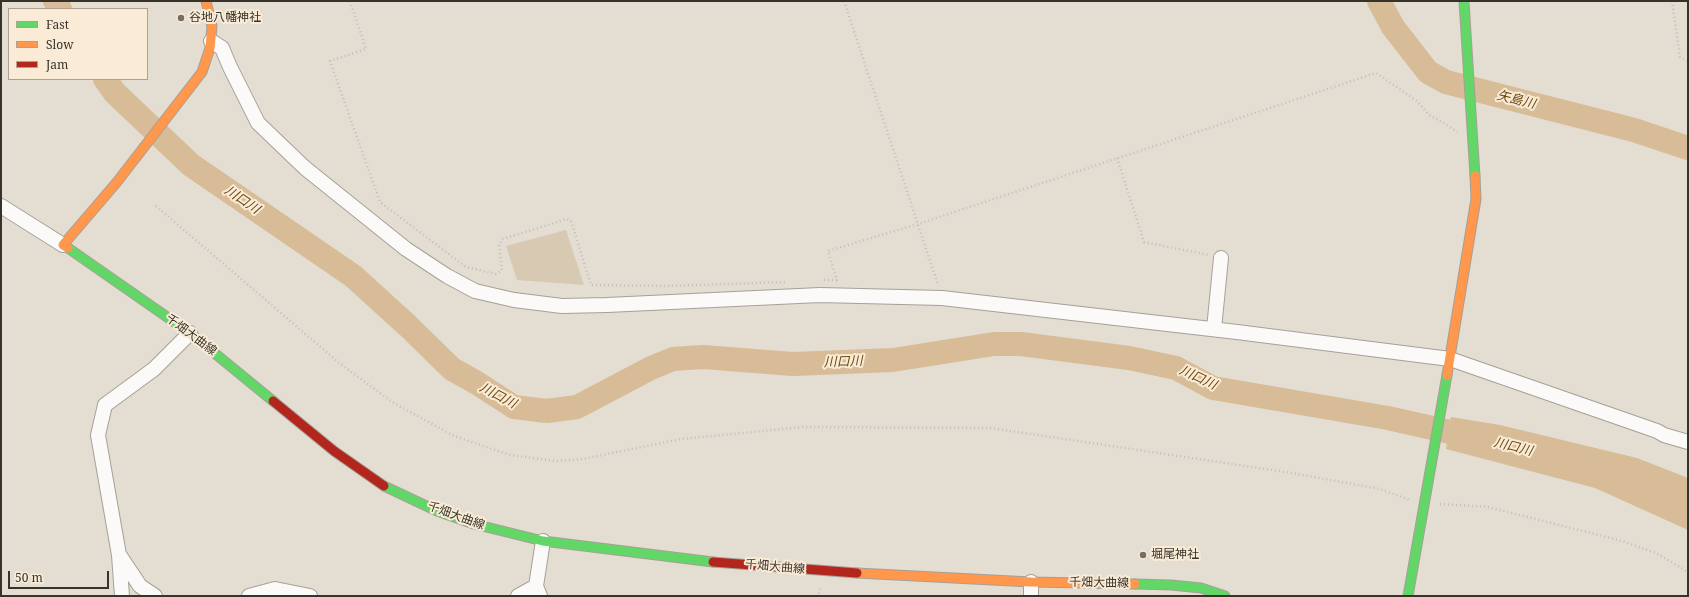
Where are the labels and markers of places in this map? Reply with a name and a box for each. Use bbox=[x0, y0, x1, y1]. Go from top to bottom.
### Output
place label: 谷地八幡神社 bbox=[189, 11, 261, 25]
marker: 谷地八幡神社 bbox=[176, 13, 186, 23]
place label: 堀尾神社 bbox=[1151, 548, 1199, 562]
marker: 堀尾神社 bbox=[1138, 550, 1148, 560]

